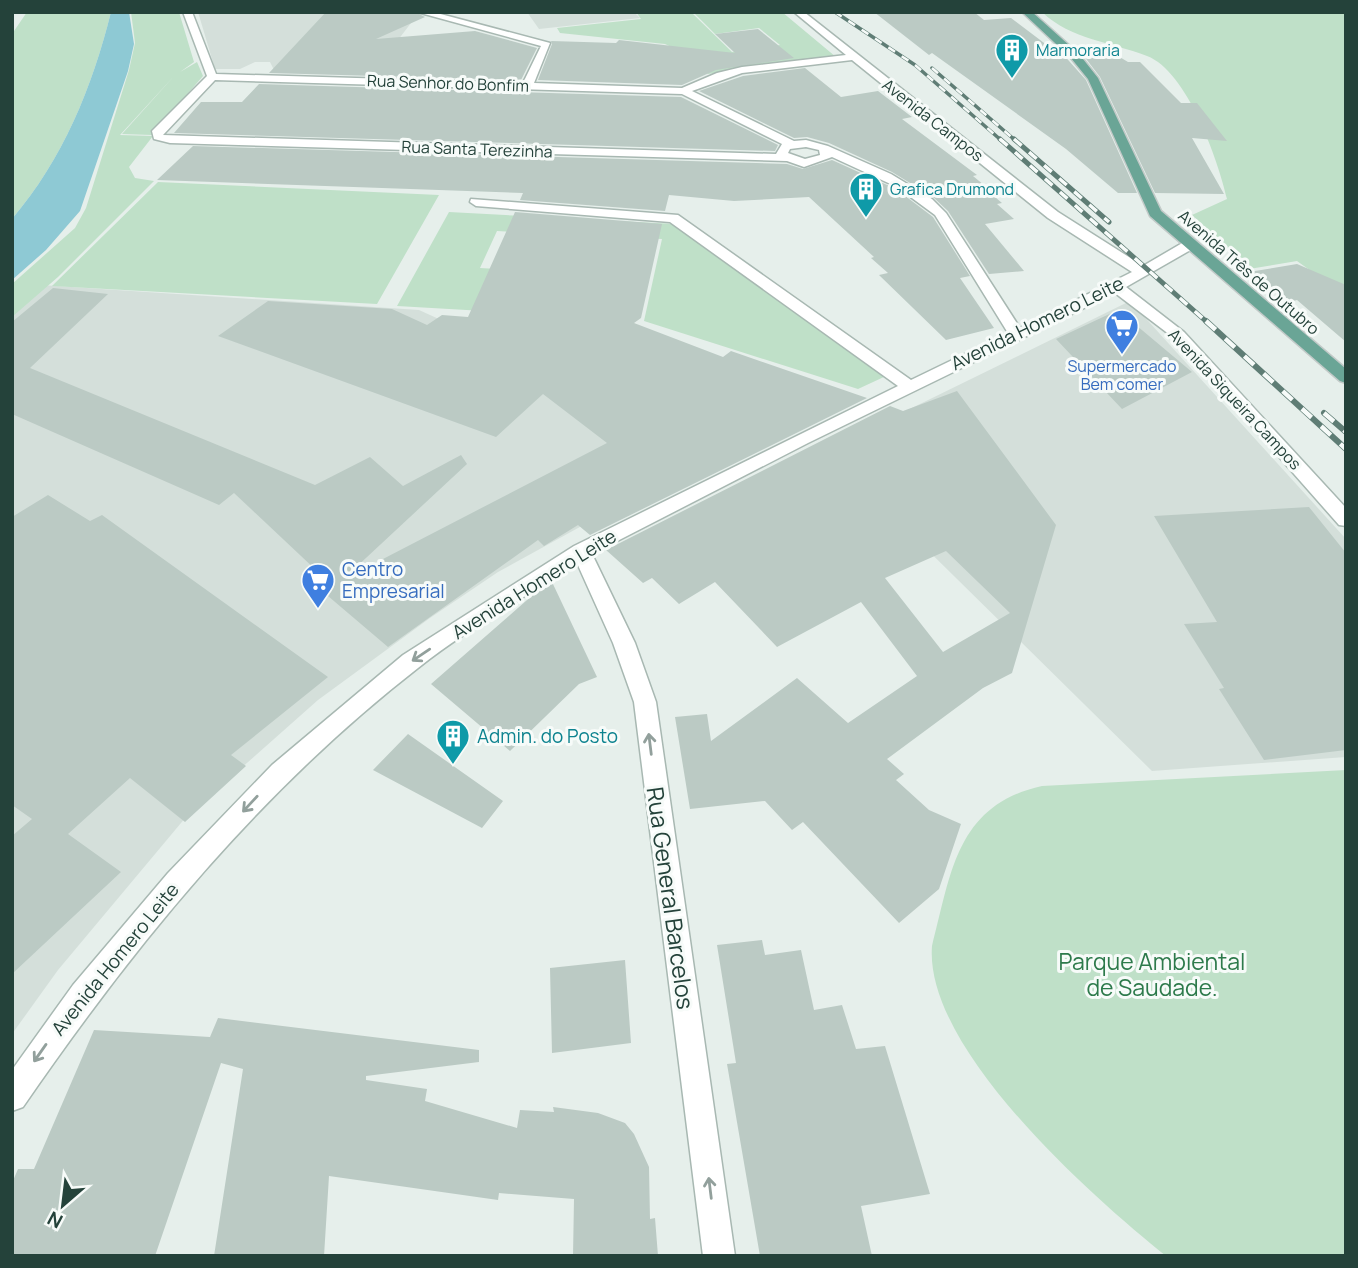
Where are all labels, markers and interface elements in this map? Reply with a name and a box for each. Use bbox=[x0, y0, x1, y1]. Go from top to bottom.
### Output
building icon: Marmoraria bbox=[993, 31, 1031, 80]
place label: Marmoraria bbox=[1036, 39, 1120, 61]
street label: Rua Senhor do Bonfim bbox=[367, 69, 529, 97]
street label: Avenida Campos bbox=[878, 74, 988, 166]
street label: Rua Santa Terezinha bbox=[401, 135, 553, 163]
building icon: Grafica Drumond bbox=[847, 170, 885, 219]
place label: Grafica Drumond bbox=[890, 178, 1014, 200]
street label: Avenida Três de Outubro bbox=[1174, 205, 1324, 339]
street label: Avenida Homero Leite bbox=[946, 270, 1128, 376]
supermarket icon: Supermercado Bem comer bbox=[1103, 307, 1141, 356]
street label: Avenida Siqueira Campos bbox=[1164, 324, 1306, 474]
place label: Supermercado Bem comer bbox=[1067, 355, 1177, 395]
street label: Avenida Homero Leite bbox=[447, 523, 621, 645]
place label: Centro Empresarial bbox=[342, 556, 445, 604]
supermarket icon: Centro Empresarial bbox=[299, 561, 337, 610]
one-way arrow bbox=[412, 648, 431, 662]
building icon: Admin. do Posto bbox=[434, 717, 472, 766]
place label: Admin. do Posto bbox=[477, 723, 618, 749]
one-way arrow bbox=[644, 733, 657, 756]
street label: Rua General Barcelos bbox=[640, 785, 702, 1011]
one-way arrow bbox=[241, 795, 258, 812]
street label: Avenida Homero Leite bbox=[45, 877, 185, 1041]
park label: Parque Ambiental de Saudade. bbox=[1059, 945, 1245, 1003]
one-way arrow bbox=[33, 1043, 48, 1062]
north arrow bbox=[28, 1170, 98, 1240]
one-way arrow bbox=[704, 1177, 717, 1200]
text: N bbox=[43, 1205, 67, 1235]

